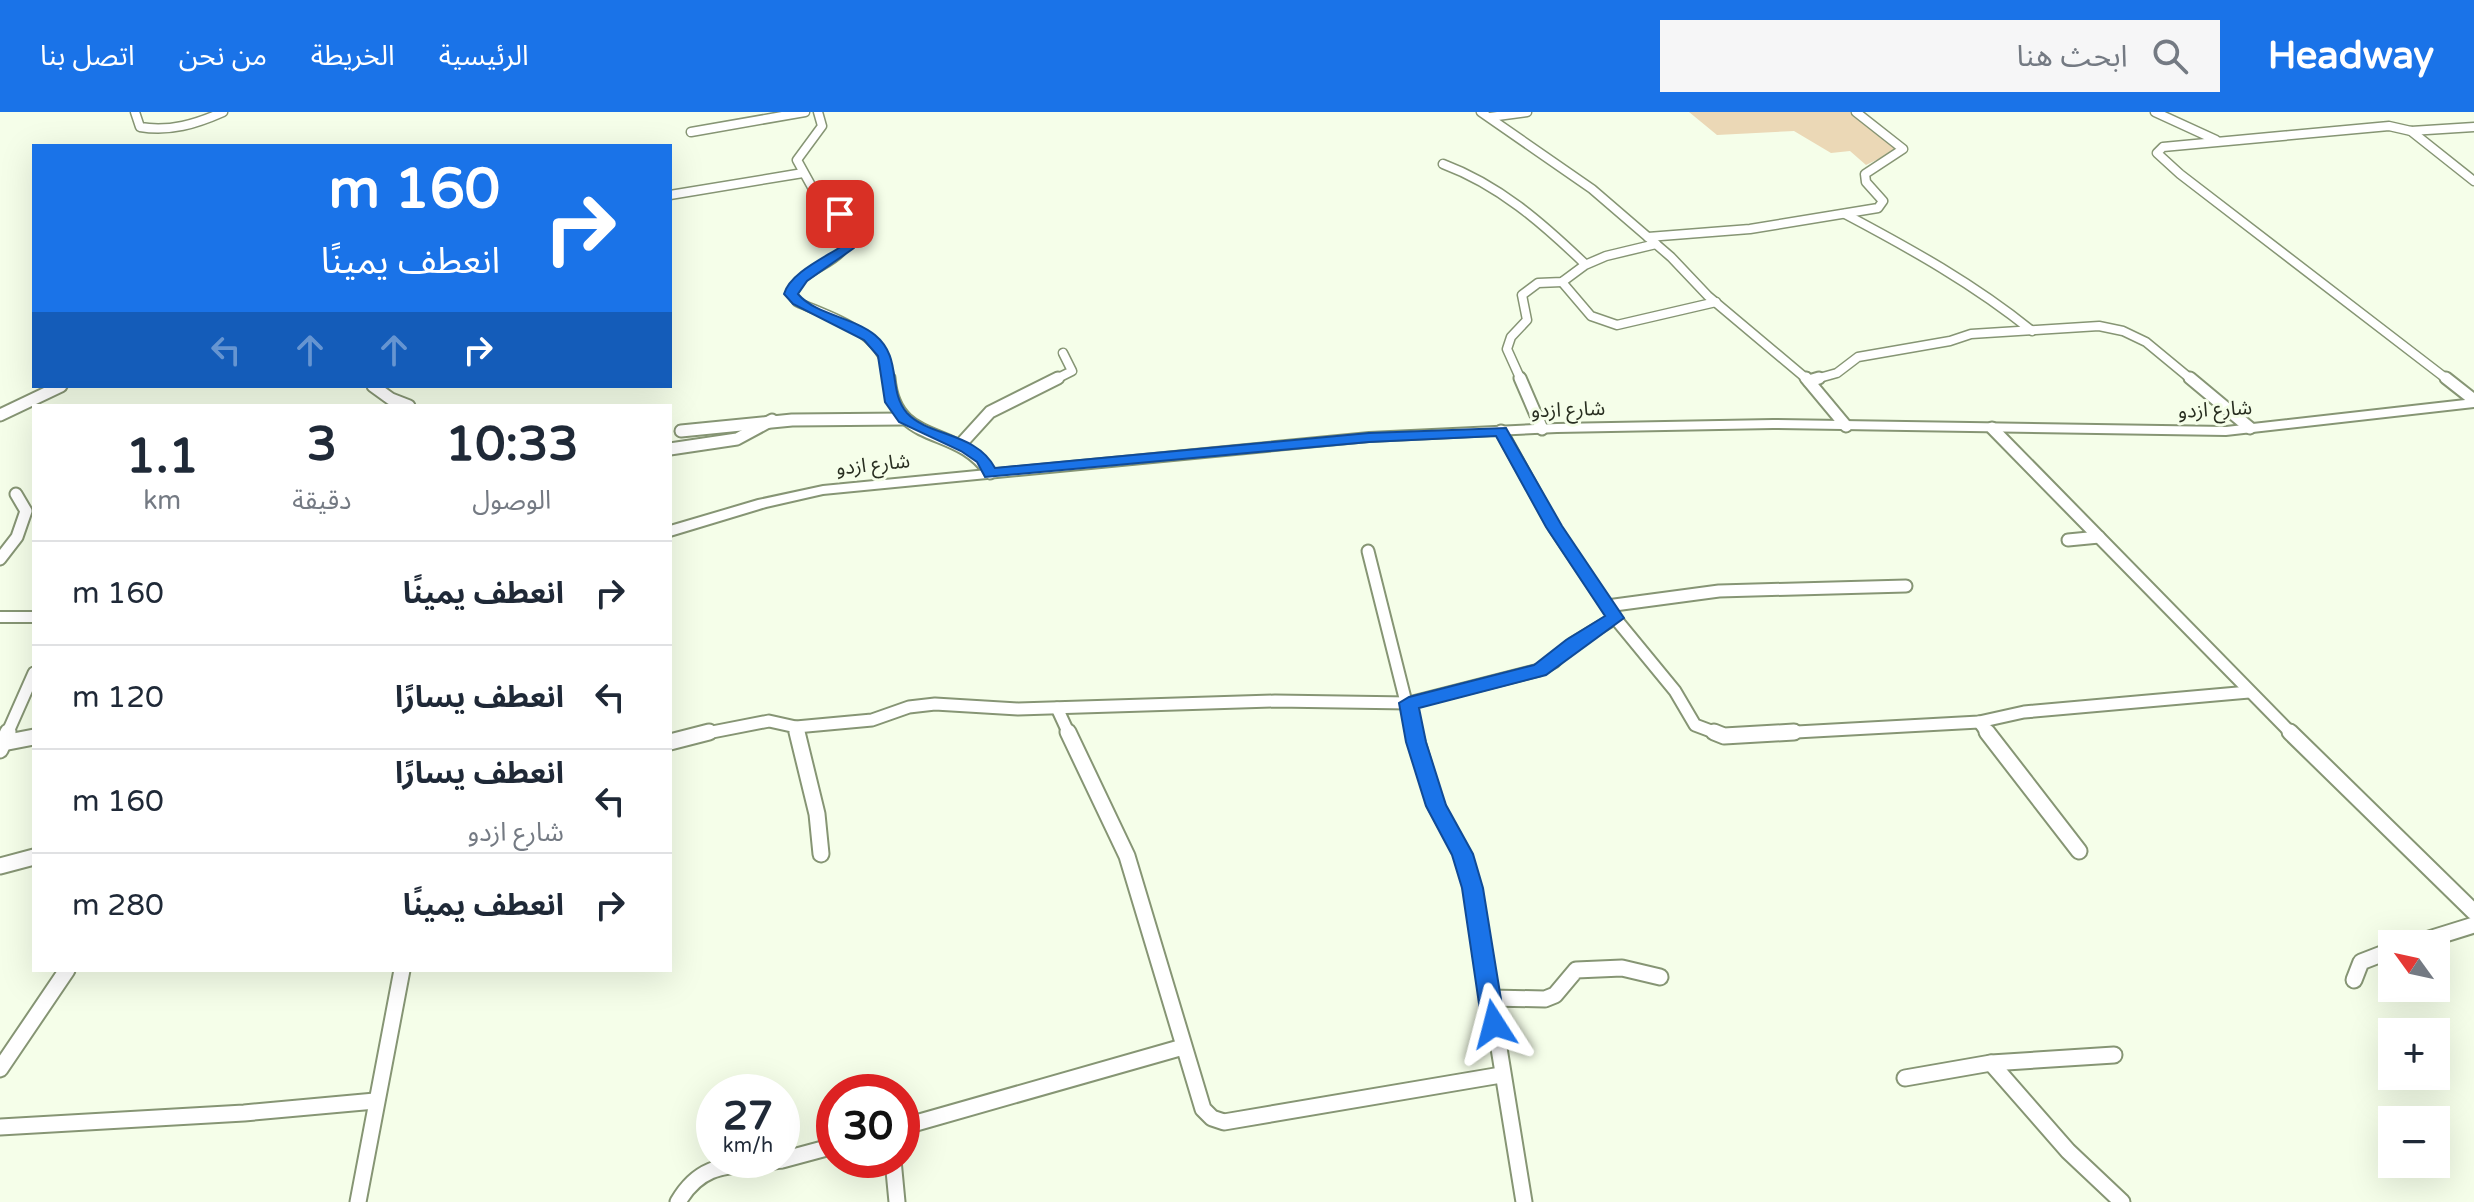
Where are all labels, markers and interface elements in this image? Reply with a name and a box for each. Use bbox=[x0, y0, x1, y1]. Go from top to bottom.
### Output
search box bbox=[1660, 20, 2220, 92]
text: Headway bbox=[2268, 33, 2434, 79]
icon: search bbox=[2148, 34, 2192, 78]
text: ابحث هنا bbox=[2017, 38, 2128, 75]
text: اتصل بنا bbox=[40, 39, 135, 73]
text: من نحن bbox=[179, 39, 267, 73]
text: الخريطة bbox=[311, 39, 395, 73]
text: الرئيسية bbox=[439, 39, 529, 73]
text: 160 m bbox=[329, 156, 500, 223]
icon: right bbox=[528, 176, 632, 280]
pin bbox=[806, 180, 874, 248]
icon: arrive bbox=[818, 192, 862, 236]
text: انعطف يمينًا bbox=[321, 240, 500, 283]
icon: left bbox=[204, 328, 248, 372]
icon: ahead bbox=[288, 328, 332, 372]
icon: ahead bbox=[372, 328, 416, 372]
icon: right bbox=[456, 328, 500, 372]
street label: شارع ازدو bbox=[2177, 396, 2253, 426]
street label: شارع ازدو bbox=[1531, 397, 1606, 425]
text: 3 bbox=[307, 416, 337, 474]
text: 10:33 bbox=[445, 416, 578, 474]
text: 1.1 bbox=[126, 428, 199, 486]
street label: شارع ازدو bbox=[835, 449, 911, 483]
text: km bbox=[143, 485, 181, 516]
text: دقيقة bbox=[292, 485, 352, 516]
text: الوصول bbox=[472, 485, 551, 516]
icon: right bbox=[588, 571, 632, 615]
text: 160 m bbox=[72, 575, 164, 612]
text: انعطف يمينًا bbox=[403, 575, 564, 612]
icon: left bbox=[588, 675, 632, 719]
text: 120 m bbox=[72, 679, 164, 716]
text: انعطف يسارًا bbox=[395, 679, 564, 716]
text: انعطف يسارًا bbox=[395, 755, 564, 792]
icon: left bbox=[588, 779, 632, 823]
text: 160 m bbox=[72, 783, 164, 820]
text: شارع ازدو bbox=[468, 817, 564, 848]
icon: right bbox=[588, 883, 632, 927]
text: 280 m bbox=[72, 887, 164, 924]
text: انعطف يمينًا bbox=[403, 887, 564, 924]
north arrow bbox=[2378, 930, 2450, 1002]
map controls bbox=[2378, 930, 2450, 1178]
position arrow bbox=[1452, 982, 1536, 1066]
button: + bbox=[2378, 1018, 2450, 1090]
speed limit sign: 30 bbox=[816, 1074, 920, 1178]
text: 27 bbox=[723, 1092, 773, 1140]
button: − bbox=[2378, 1106, 2450, 1178]
text: km/h bbox=[723, 1134, 773, 1158]

